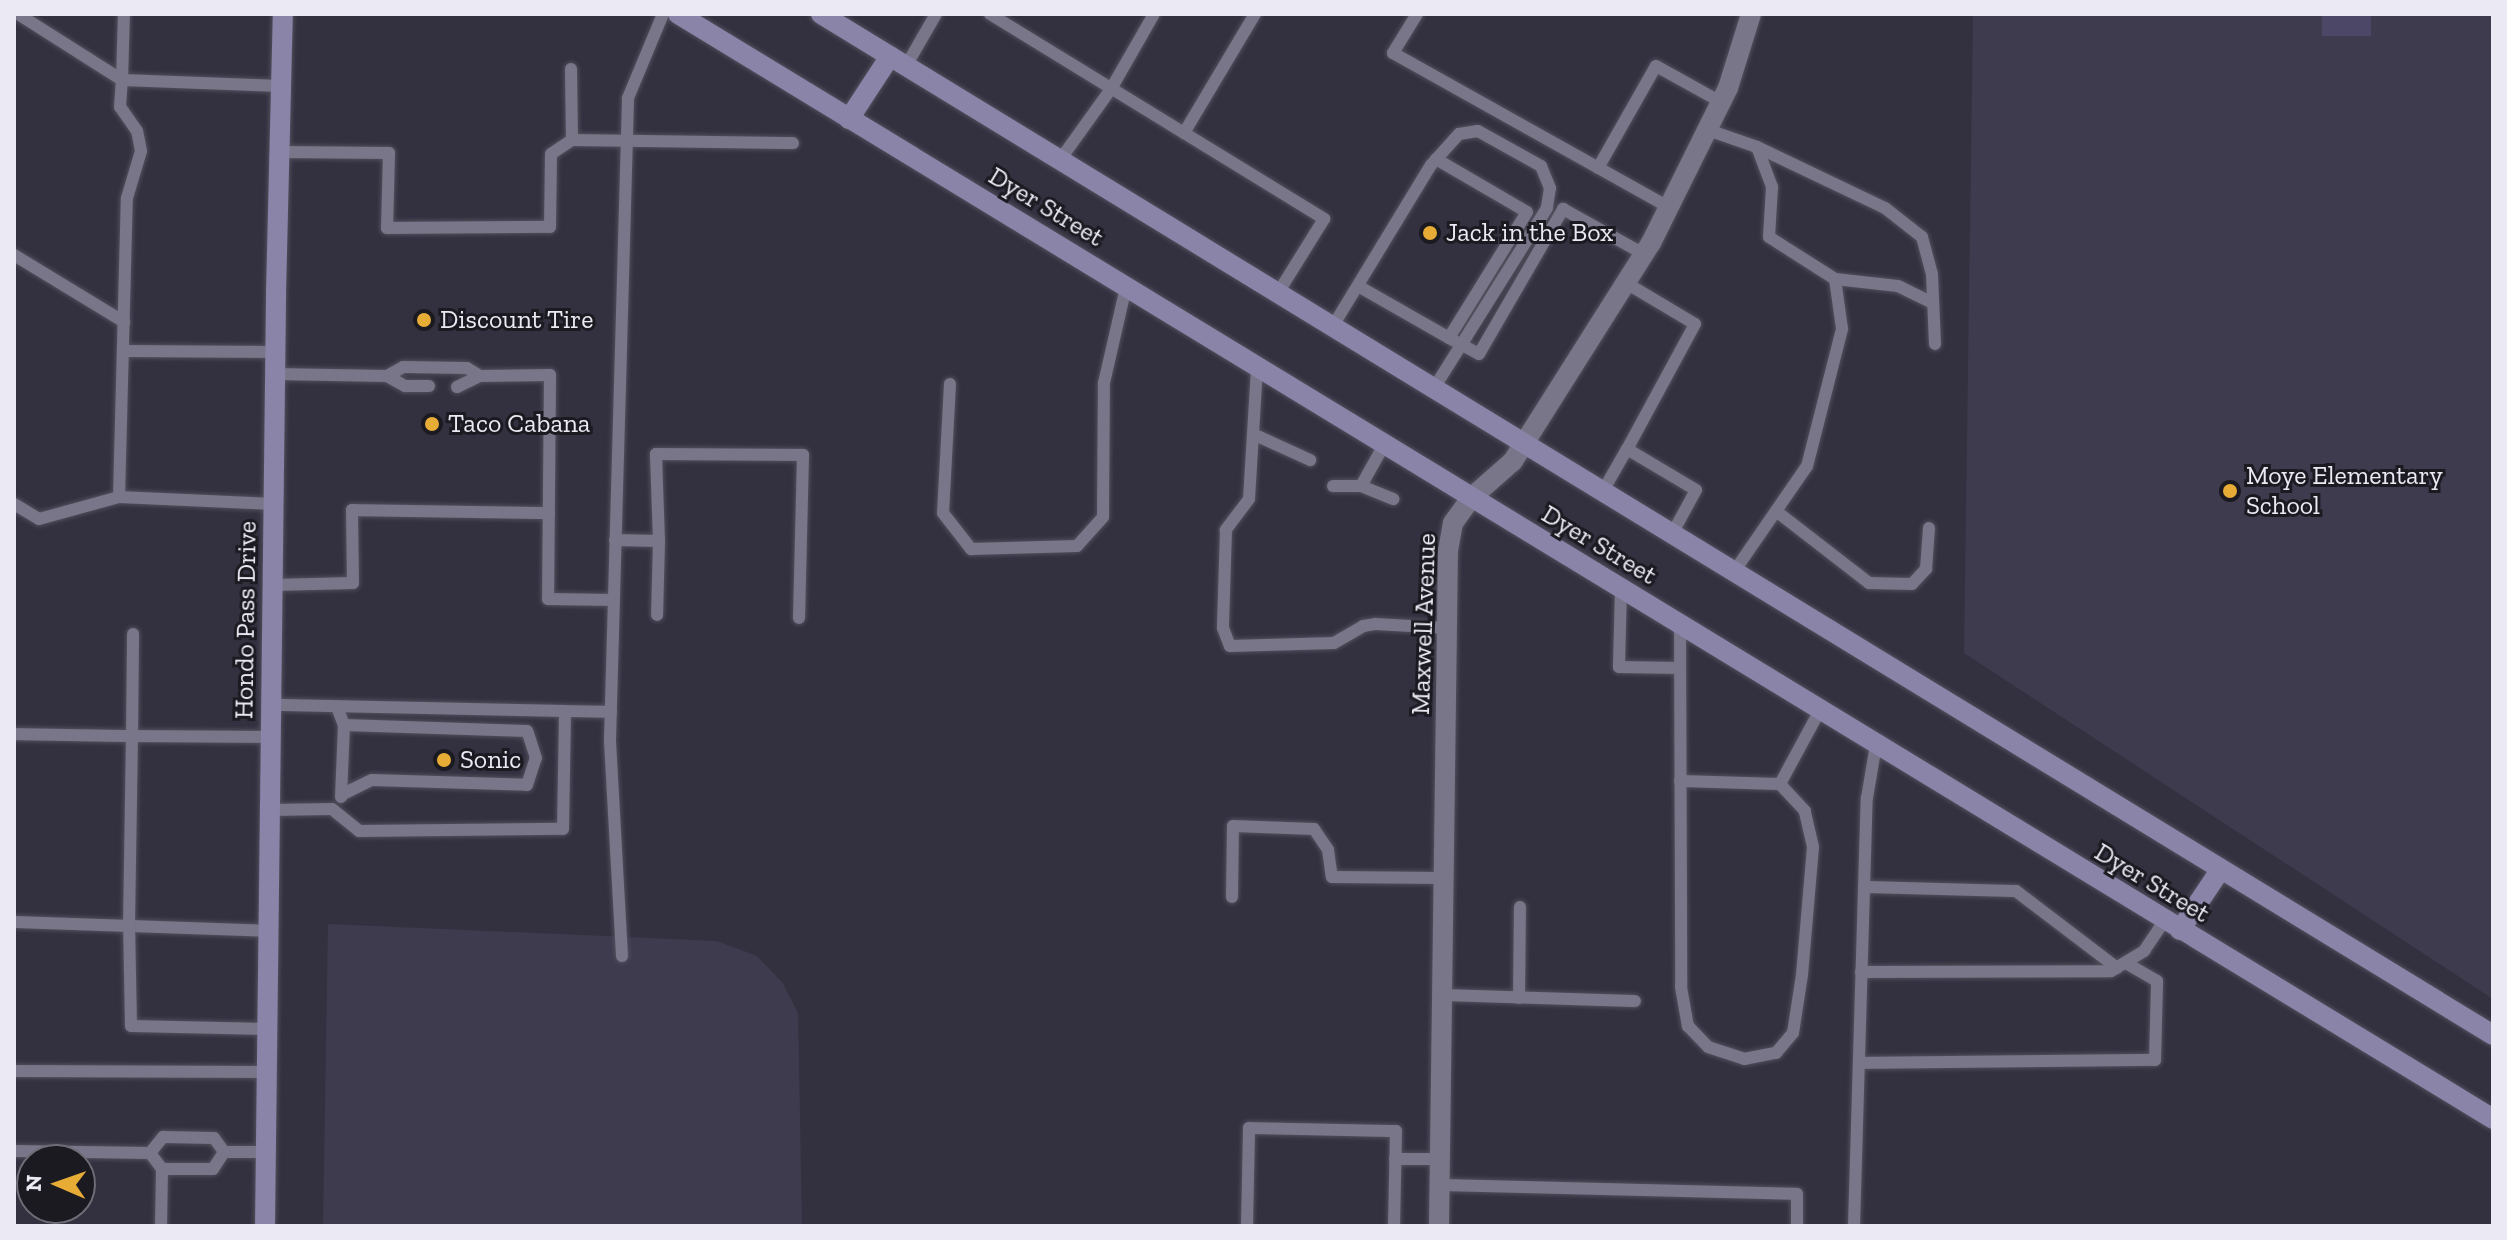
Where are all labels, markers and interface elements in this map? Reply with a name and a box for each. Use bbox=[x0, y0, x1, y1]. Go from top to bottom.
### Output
street label: Dyer Street bbox=[983, 160, 1109, 254]
place label: Jack in the Box bbox=[1446, 217, 1613, 249]
marker: Jack in the Box bbox=[1421, 224, 1439, 242]
place label: Discount Tire bbox=[440, 304, 594, 336]
marker: Discount Tire bbox=[415, 311, 433, 329]
place label: Taco Cabana bbox=[448, 408, 590, 440]
marker: Taco Cabana bbox=[423, 415, 441, 433]
place label: Moye Elementary School bbox=[2246, 460, 2443, 522]
marker: Moye Elementary School bbox=[2221, 482, 2239, 500]
street label: Dyer Street bbox=[1536, 498, 1662, 592]
street label: Hondo Pass Drive bbox=[229, 521, 263, 719]
street label: Maxwell Avenue bbox=[1405, 532, 1443, 716]
place label: Sonic bbox=[460, 744, 521, 776]
marker: Sonic bbox=[435, 751, 453, 769]
street label: Dyer Street bbox=[2089, 836, 2215, 930]
north arrow bbox=[16, 1144, 96, 1224]
text: N bbox=[20, 1174, 47, 1192]

